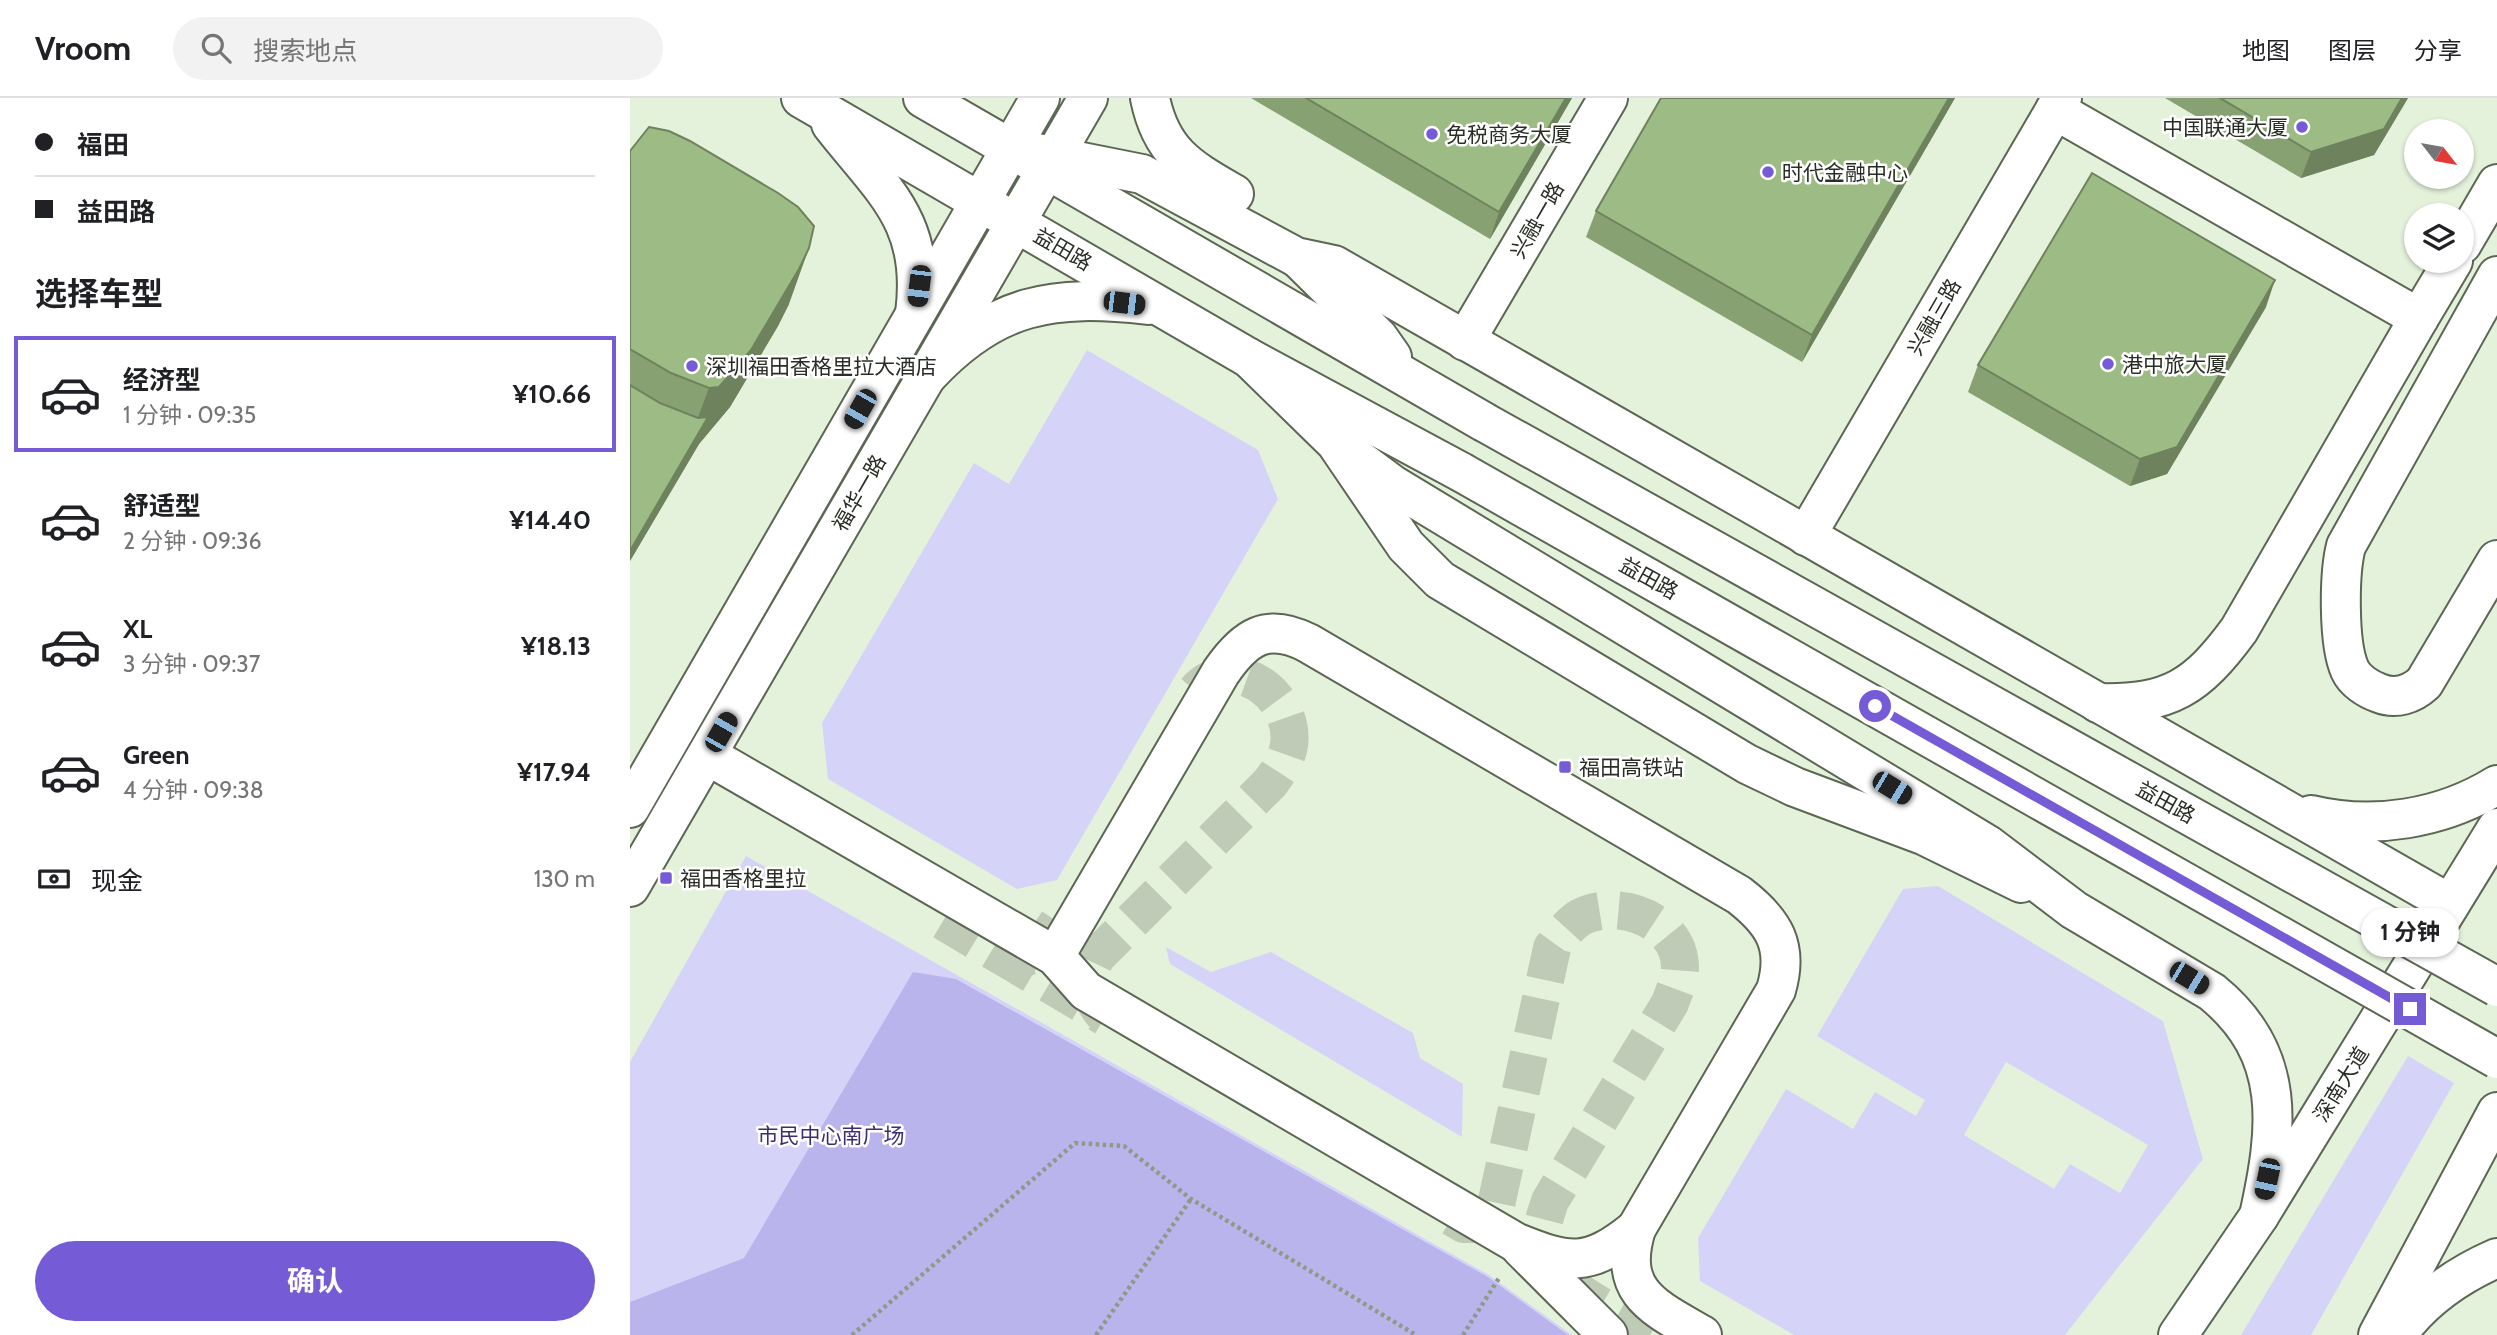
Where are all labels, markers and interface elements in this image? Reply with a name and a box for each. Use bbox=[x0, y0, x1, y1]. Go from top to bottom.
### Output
search box bbox=[173, 17, 663, 80]
text: Vroom bbox=[35, 28, 131, 68]
icon: search bbox=[197, 29, 235, 67]
text: 搜索地点 bbox=[253, 35, 357, 67]
text: 地图 bbox=[2242, 36, 2290, 65]
text: 图层 bbox=[2328, 36, 2376, 65]
text: 分享 bbox=[2414, 36, 2462, 65]
place label: 中国联通大厦 bbox=[2162, 115, 2288, 140]
marker: 中国联通大厦 bbox=[2294, 119, 2310, 135]
north arrow bbox=[2404, 119, 2474, 189]
map controls bbox=[2404, 119, 2474, 273]
place label: 免税商务大厦 bbox=[1446, 122, 1572, 147]
marker: 免税商务大厦 bbox=[1424, 126, 1440, 142]
text: 福田 bbox=[77, 129, 129, 161]
place label: 时代金融中心 bbox=[1782, 160, 1908, 185]
marker: 时代金融中心 bbox=[1760, 164, 1776, 180]
street label: 兴融一路 bbox=[1505, 177, 1569, 263]
text: 益田路 bbox=[77, 196, 155, 228]
button: layers bbox=[2404, 203, 2474, 273]
street label: 益田路 bbox=[1029, 222, 1097, 276]
car bbox=[907, 264, 932, 308]
text: 选择车型 bbox=[35, 274, 163, 313]
street label: 兴融三路 bbox=[1902, 274, 1966, 360]
car bbox=[1102, 290, 1147, 316]
place label: 港中旅大厦 bbox=[2122, 352, 2227, 377]
place label: 深圳福田香格里拉大酒店 bbox=[706, 354, 937, 379]
marker: 港中旅大厦 bbox=[2100, 356, 2116, 372]
marker: 深圳福田香格里拉大酒店 bbox=[684, 358, 700, 374]
icon: car bbox=[39, 363, 102, 426]
text: 经济型 bbox=[123, 364, 201, 396]
text: ¥10.66 bbox=[513, 378, 591, 410]
car bbox=[841, 386, 880, 432]
text: 1 分钟 · 09:35 bbox=[123, 401, 256, 429]
street label: 福华一路 bbox=[827, 450, 891, 536]
icon: car bbox=[39, 489, 102, 552]
text: 舒适型 bbox=[123, 490, 201, 522]
text: ¥14.40 bbox=[509, 504, 591, 536]
text: 2 分钟 · 09:36 bbox=[123, 527, 261, 555]
street label: 益田路 bbox=[1615, 552, 1683, 604]
text: XL bbox=[123, 613, 152, 645]
icon: car bbox=[39, 615, 102, 678]
text: ¥18.13 bbox=[521, 630, 591, 662]
text: 3 分钟 · 09:37 bbox=[123, 650, 260, 678]
route start bbox=[1859, 690, 1891, 722]
car bbox=[702, 709, 741, 755]
text: Green bbox=[123, 739, 190, 771]
icon: car bbox=[39, 741, 102, 804]
place label: 福田高铁站 bbox=[1579, 755, 1684, 780]
text: ¥17.94 bbox=[517, 756, 591, 788]
marker: 福田高铁站 bbox=[1557, 759, 1573, 775]
car bbox=[1869, 768, 1916, 808]
text: 4 分钟 · 09:38 bbox=[123, 776, 264, 804]
street label: 益田路 bbox=[2132, 776, 2200, 828]
icon: cash bbox=[35, 860, 73, 898]
text: 现金 bbox=[91, 865, 143, 897]
text: 130 m bbox=[534, 865, 595, 893]
place label: 福田香格里拉 bbox=[680, 866, 806, 891]
marker: 福田香格里拉 bbox=[658, 870, 674, 886]
callout: 1 分钟 bbox=[2361, 908, 2459, 956]
text: 1 分钟 bbox=[2380, 918, 2440, 946]
car bbox=[2166, 958, 2213, 998]
route end bbox=[2394, 993, 2426, 1025]
street label: 深南大道 bbox=[2308, 1042, 2374, 1126]
park label: 市民中心南广场 bbox=[758, 1123, 905, 1148]
car bbox=[2253, 1156, 2282, 1202]
button: 确认 bbox=[35, 1241, 595, 1321]

